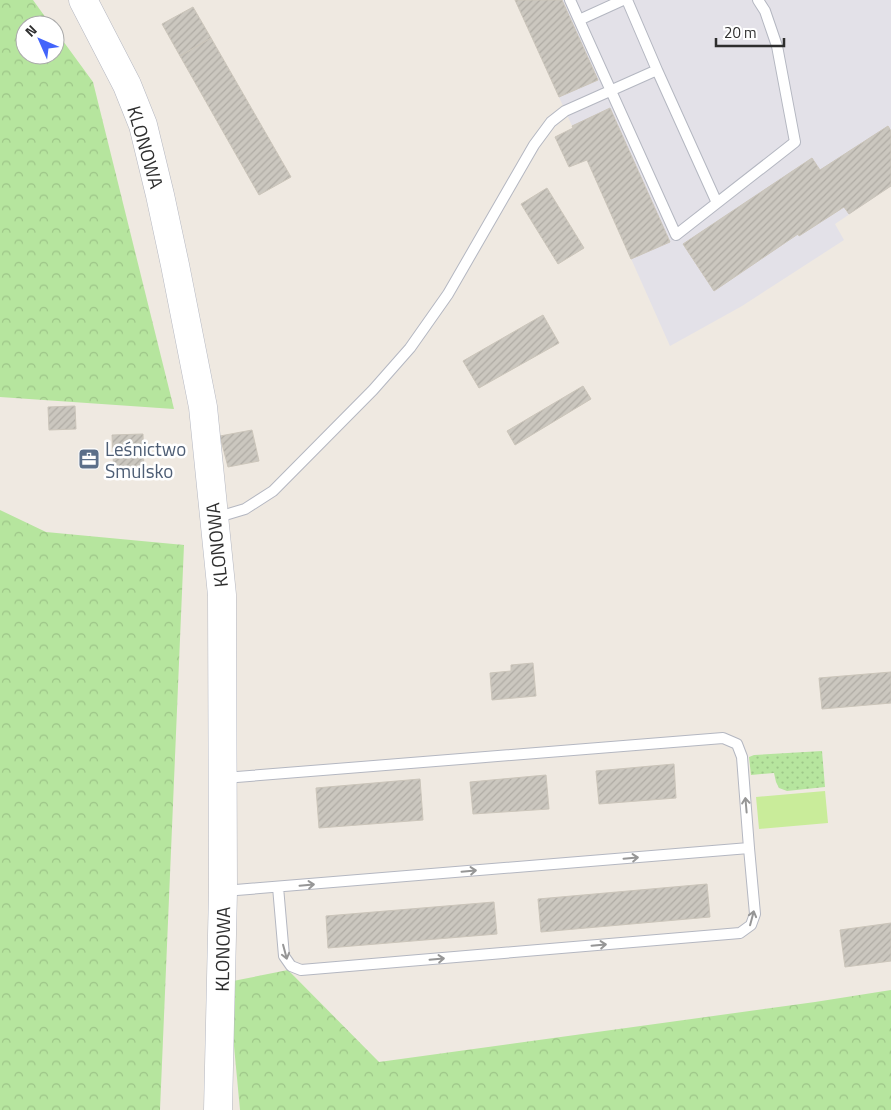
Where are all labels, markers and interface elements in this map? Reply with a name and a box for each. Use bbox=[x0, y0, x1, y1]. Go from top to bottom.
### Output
north arrow bbox=[15, 15, 65, 65]
scale bar bbox=[716, 15, 784, 47]
text: N bbox=[20, 20, 41, 41]
text: 20 m bbox=[724, 21, 757, 44]
street label: KLONOWA bbox=[120, 102, 172, 192]
place label: Leśnictwo Smulsko bbox=[105, 434, 186, 485]
office icon: Leśnictwo Smulsko bbox=[77, 447, 101, 471]
street label: KLONOWA bbox=[197, 501, 235, 589]
one-way arrow bbox=[741, 797, 750, 813]
one-way arrow bbox=[622, 853, 638, 863]
one-way arrow bbox=[460, 867, 476, 876]
one-way arrow bbox=[298, 880, 314, 889]
street label: KLONOWA bbox=[207, 906, 237, 992]
one-way arrow bbox=[748, 910, 758, 926]
one-way arrow bbox=[591, 940, 607, 950]
one-way arrow bbox=[281, 944, 291, 960]
one-way arrow bbox=[429, 954, 445, 963]

